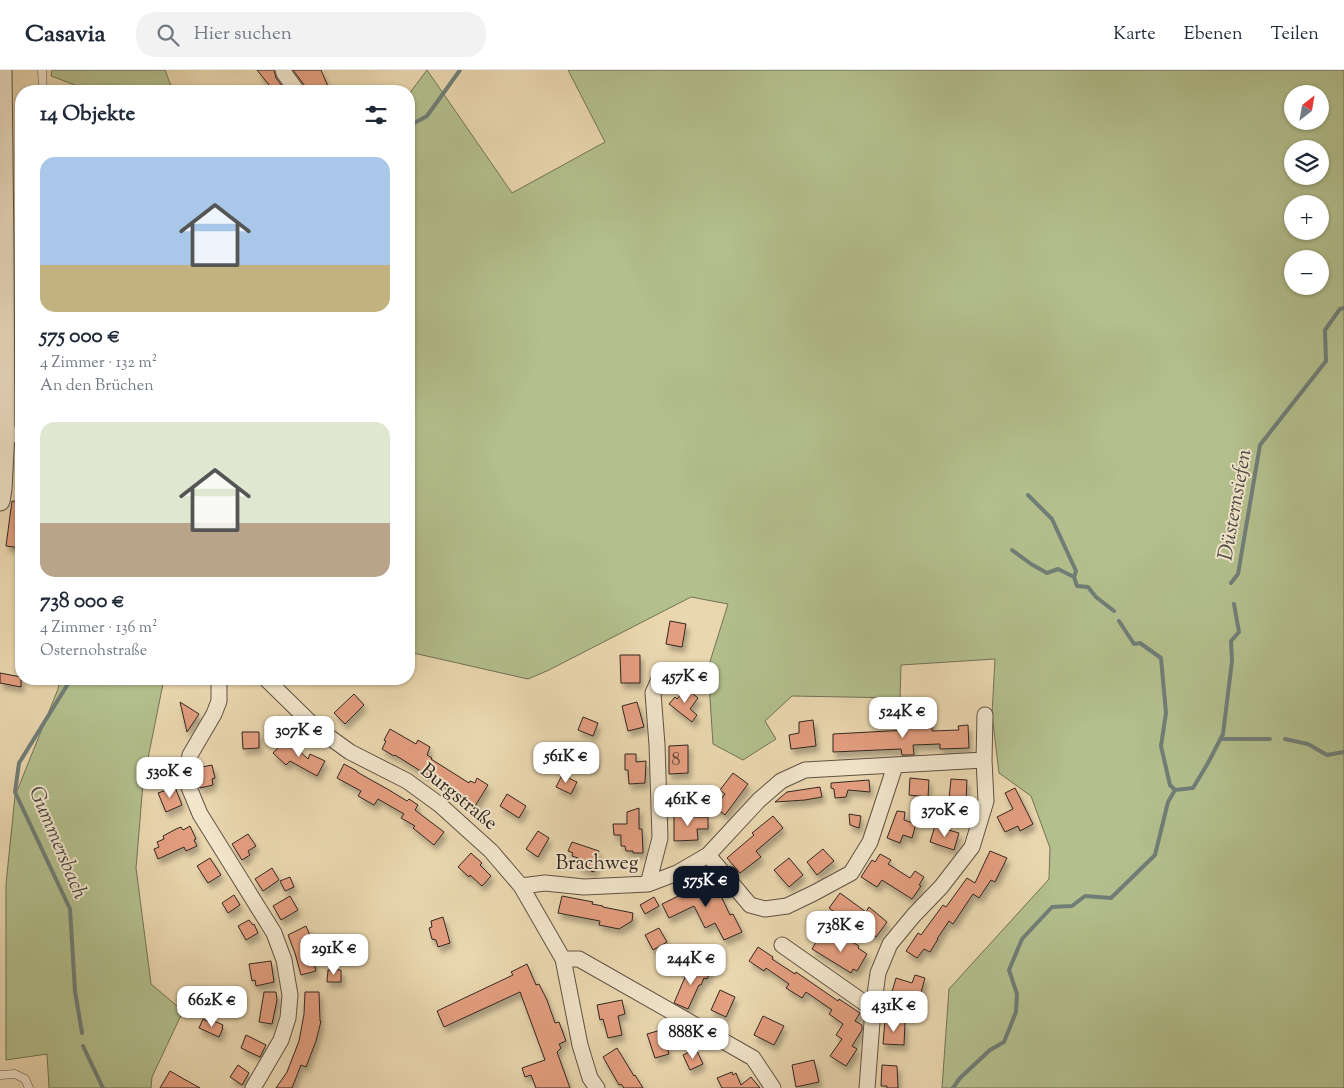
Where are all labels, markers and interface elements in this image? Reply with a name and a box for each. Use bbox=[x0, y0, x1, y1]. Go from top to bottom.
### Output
search box bbox=[136, 12, 486, 57]
text: Casavia bbox=[25, 18, 106, 52]
icon: search bbox=[154, 21, 182, 49]
text: Hier suchen bbox=[194, 21, 292, 48]
text: Karte bbox=[1113, 22, 1156, 48]
text: Ebenen bbox=[1184, 22, 1243, 48]
text: Teilen bbox=[1271, 22, 1319, 48]
north arrow bbox=[1284, 85, 1329, 130]
map controls bbox=[1284, 85, 1329, 295]
text: 14 Objekte bbox=[40, 100, 135, 130]
icon: filters bbox=[362, 101, 390, 129]
button: layers bbox=[1284, 140, 1329, 185]
icon: home bbox=[170, 190, 260, 280]
button: + bbox=[1284, 195, 1329, 240]
button: − bbox=[1284, 250, 1329, 295]
text: 575 000 € bbox=[40, 322, 120, 352]
text: 4 Zimmer · 132 m² bbox=[40, 352, 157, 375]
text: An den Brüchen bbox=[40, 375, 154, 398]
water label: Düsternsiefen bbox=[1211, 447, 1261, 563]
icon: home bbox=[170, 455, 260, 545]
text: 738 000 € bbox=[40, 587, 125, 617]
text: 4 Zimmer · 136 m² bbox=[40, 617, 157, 640]
text: Osternohstraße bbox=[40, 640, 147, 663]
pin: 457K € bbox=[644, 662, 726, 704]
text: 457K € bbox=[662, 666, 708, 689]
pin: 524K € bbox=[862, 696, 944, 739]
text: 524K € bbox=[880, 701, 926, 724]
pin: 307K € bbox=[258, 716, 340, 758]
text: 307K € bbox=[275, 720, 323, 743]
pin: 561K € bbox=[525, 742, 607, 784]
text: 561K € bbox=[544, 746, 588, 769]
house number: 8 bbox=[672, 748, 681, 774]
pin: 530K € bbox=[129, 756, 211, 799]
street label: Burgstraße bbox=[413, 758, 503, 838]
text: 530K € bbox=[147, 761, 193, 784]
water label: Gummersbach bbox=[20, 782, 94, 904]
pin: 461K € bbox=[647, 784, 729, 827]
text: 461K € bbox=[665, 789, 711, 812]
pin: 370K € bbox=[904, 796, 986, 838]
text: 370K € bbox=[921, 800, 969, 823]
street label: Brachweg bbox=[556, 850, 639, 879]
pin: 575K € bbox=[665, 866, 747, 908]
text: 575K € bbox=[684, 870, 728, 893]
pin: 738K € bbox=[800, 910, 882, 953]
text: 738K € bbox=[817, 915, 865, 938]
pin: 291K € bbox=[293, 934, 375, 976]
text: 291K € bbox=[311, 938, 357, 961]
pin: 244K € bbox=[650, 944, 732, 986]
text: 244K € bbox=[667, 948, 715, 971]
pin: 662K € bbox=[171, 986, 253, 1028]
text: 662K € bbox=[188, 990, 236, 1013]
pin: 431K € bbox=[853, 990, 935, 1033]
text: 431K € bbox=[872, 995, 916, 1018]
pin: 888K € bbox=[652, 1018, 734, 1060]
text: 888K € bbox=[669, 1022, 717, 1045]

